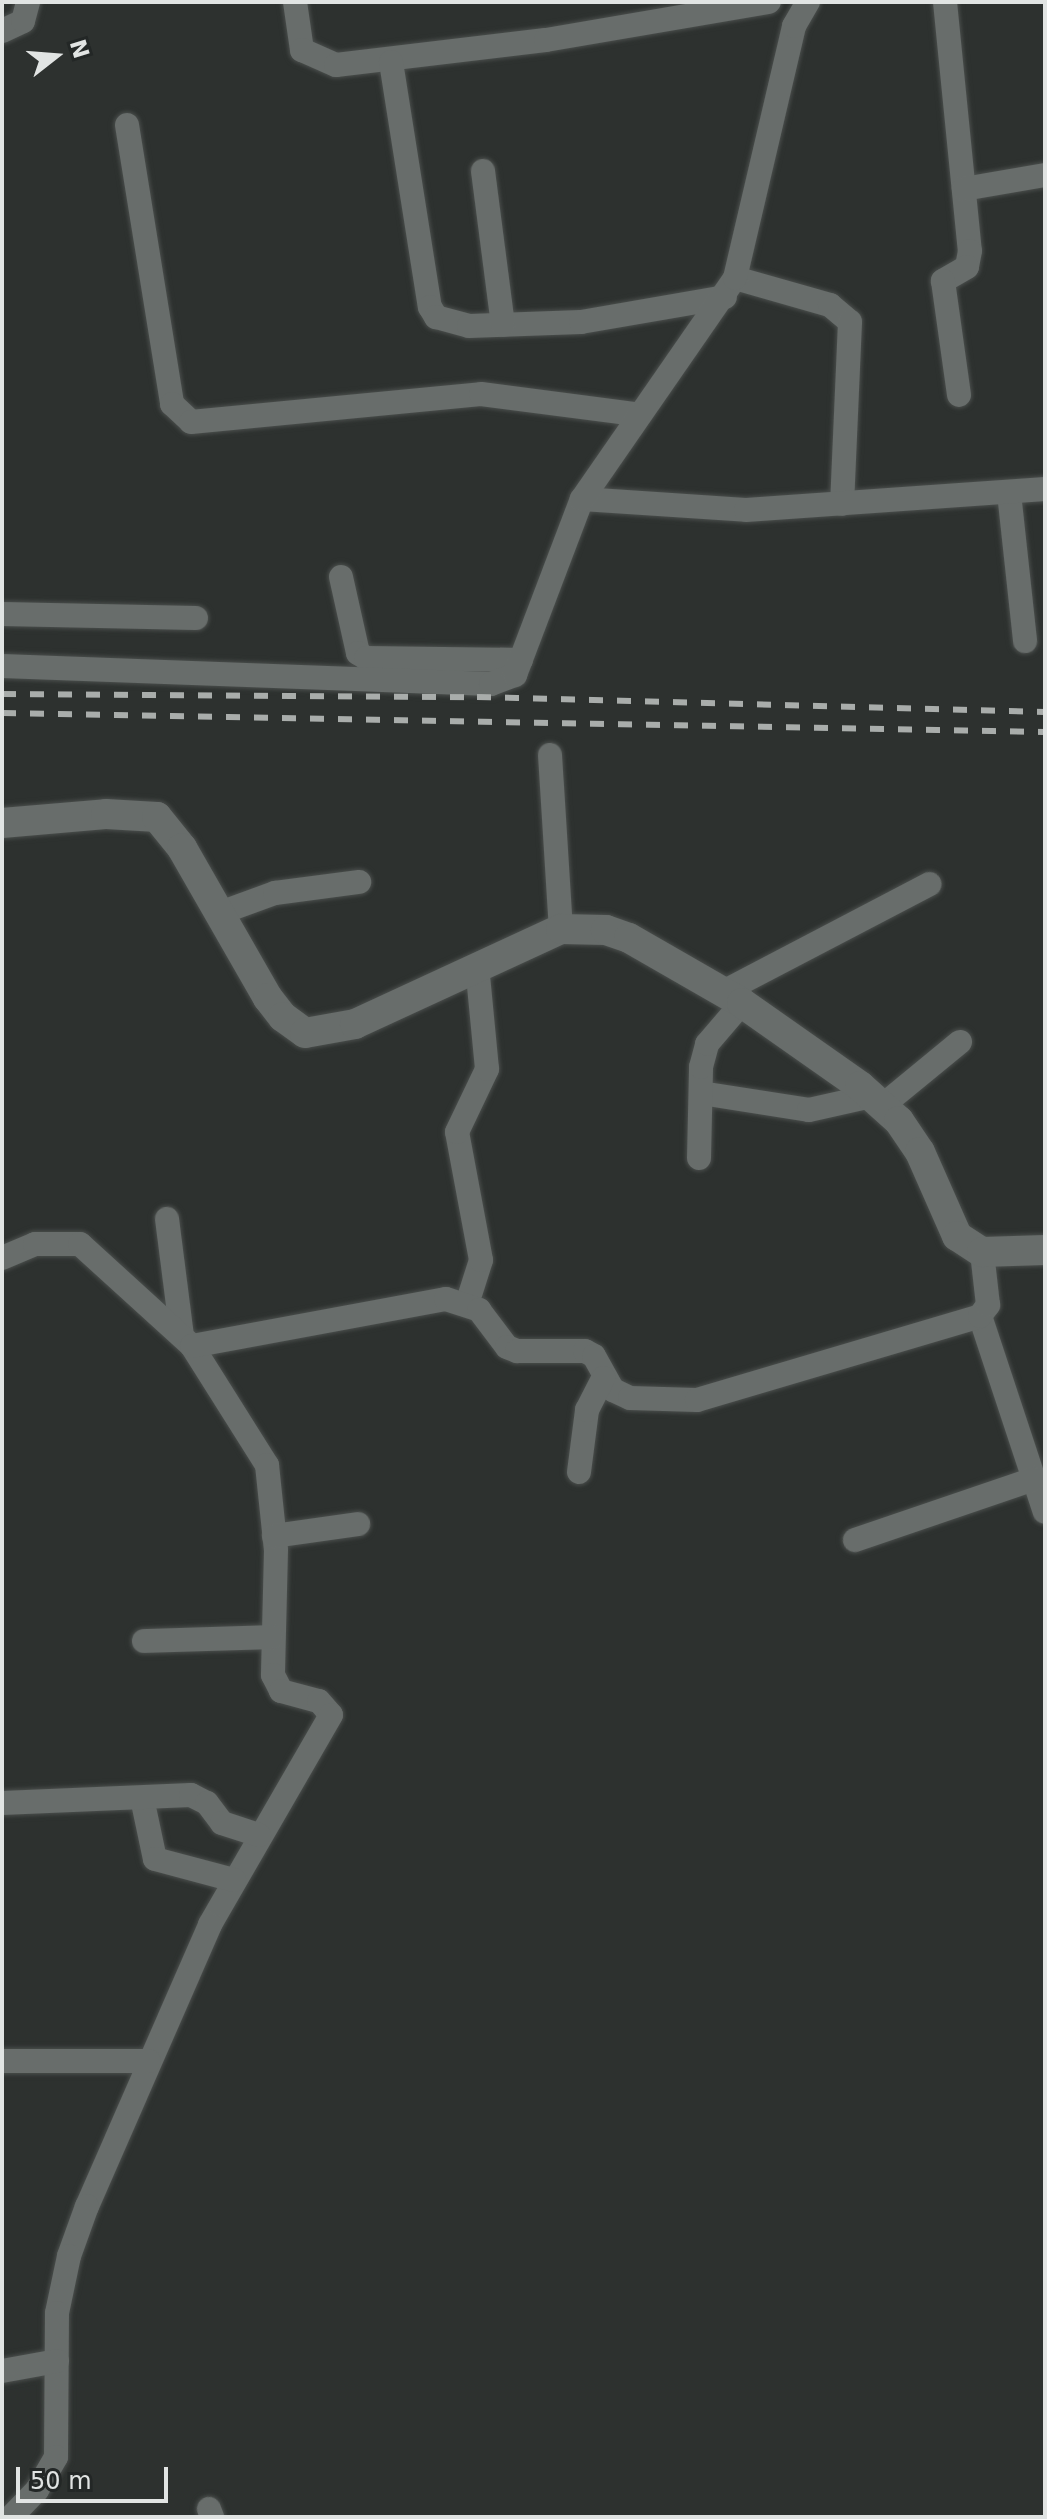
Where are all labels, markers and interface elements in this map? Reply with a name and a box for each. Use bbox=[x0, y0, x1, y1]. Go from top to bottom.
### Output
north arrow bbox=[16, 16, 96, 96]
text: N bbox=[65, 36, 94, 61]
scale bar bbox=[20, 2451, 172, 2501]
text: 50 m bbox=[30, 2467, 92, 2495]

